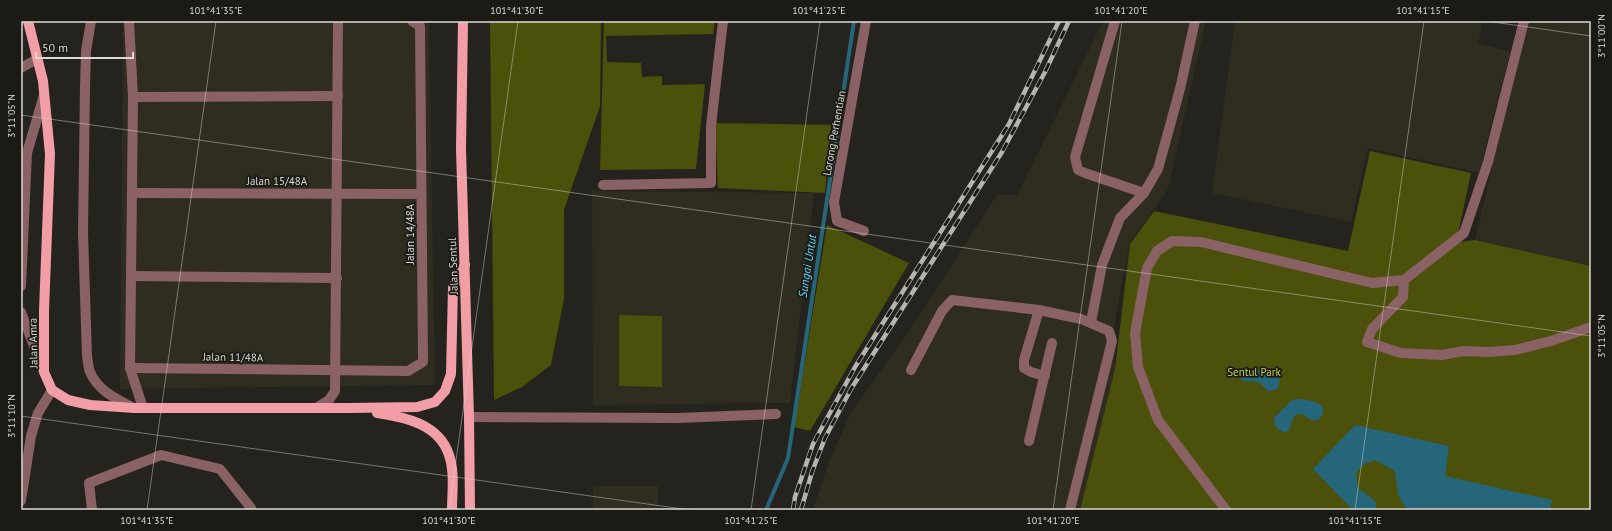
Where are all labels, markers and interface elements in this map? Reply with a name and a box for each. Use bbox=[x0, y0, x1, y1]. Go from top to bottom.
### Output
text: 101°41'35"E bbox=[189, 4, 243, 17]
text: 101°41'30"E bbox=[490, 4, 544, 17]
text: 101°41'25"E bbox=[792, 4, 846, 17]
text: 101°41'20"E bbox=[1094, 4, 1148, 17]
text: 101°41'15"E bbox=[1396, 4, 1450, 17]
text: 3°11'00"N bbox=[1595, 14, 1608, 58]
scale bar bbox=[36, 34, 133, 60]
text: 50 m bbox=[42, 40, 68, 55]
street label: Lorong Perhentian bbox=[820, 89, 848, 177]
text: 3°11'05"N bbox=[5, 94, 18, 138]
street label: Jalan 15/48A bbox=[246, 174, 308, 188]
street label: Jalan 14/48A bbox=[403, 203, 417, 265]
water label: Sungai Untut bbox=[795, 232, 820, 299]
street label: Jalan Sentul bbox=[445, 237, 461, 296]
text: 3°11'05"N bbox=[1595, 314, 1608, 358]
street label: Jalan Amra bbox=[26, 318, 40, 369]
street label: Jalan 11/48A bbox=[202, 349, 264, 365]
park label: Sentul Park bbox=[1227, 365, 1281, 379]
text: 3°11'10"N bbox=[5, 394, 18, 438]
text: 101°41'35"E bbox=[120, 514, 174, 527]
text: 101°41'30"E bbox=[422, 514, 476, 527]
text: 101°41'25"E bbox=[724, 514, 778, 527]
text: 101°41'20"E bbox=[1026, 514, 1080, 527]
text: 101°41'15"E bbox=[1328, 514, 1382, 527]

